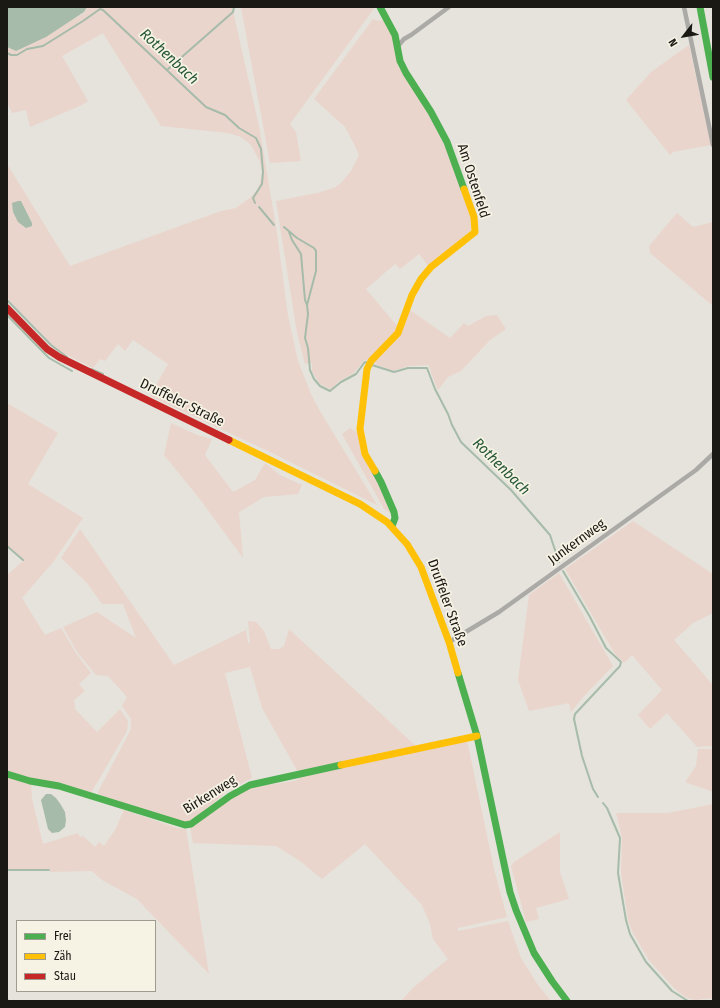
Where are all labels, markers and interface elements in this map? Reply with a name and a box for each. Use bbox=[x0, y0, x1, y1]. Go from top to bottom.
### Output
north arrow bbox=[664, 16, 704, 56]
water label: Rothenbach bbox=[136, 25, 202, 89]
text: N bbox=[666, 36, 681, 49]
street label: Am Ostenfeld bbox=[453, 142, 493, 220]
street label: Druffeler Straße bbox=[137, 375, 227, 431]
water label: Rothenbach bbox=[469, 435, 533, 499]
street label: Junkernweg bbox=[545, 516, 609, 568]
street label: Druffeler Straße bbox=[423, 557, 471, 649]
street label: Birkenweg bbox=[180, 772, 240, 818]
legend bbox=[16, 920, 156, 992]
text: Frei bbox=[54, 929, 72, 943]
text: Zäh bbox=[54, 949, 72, 963]
text: Stau bbox=[54, 969, 76, 983]

